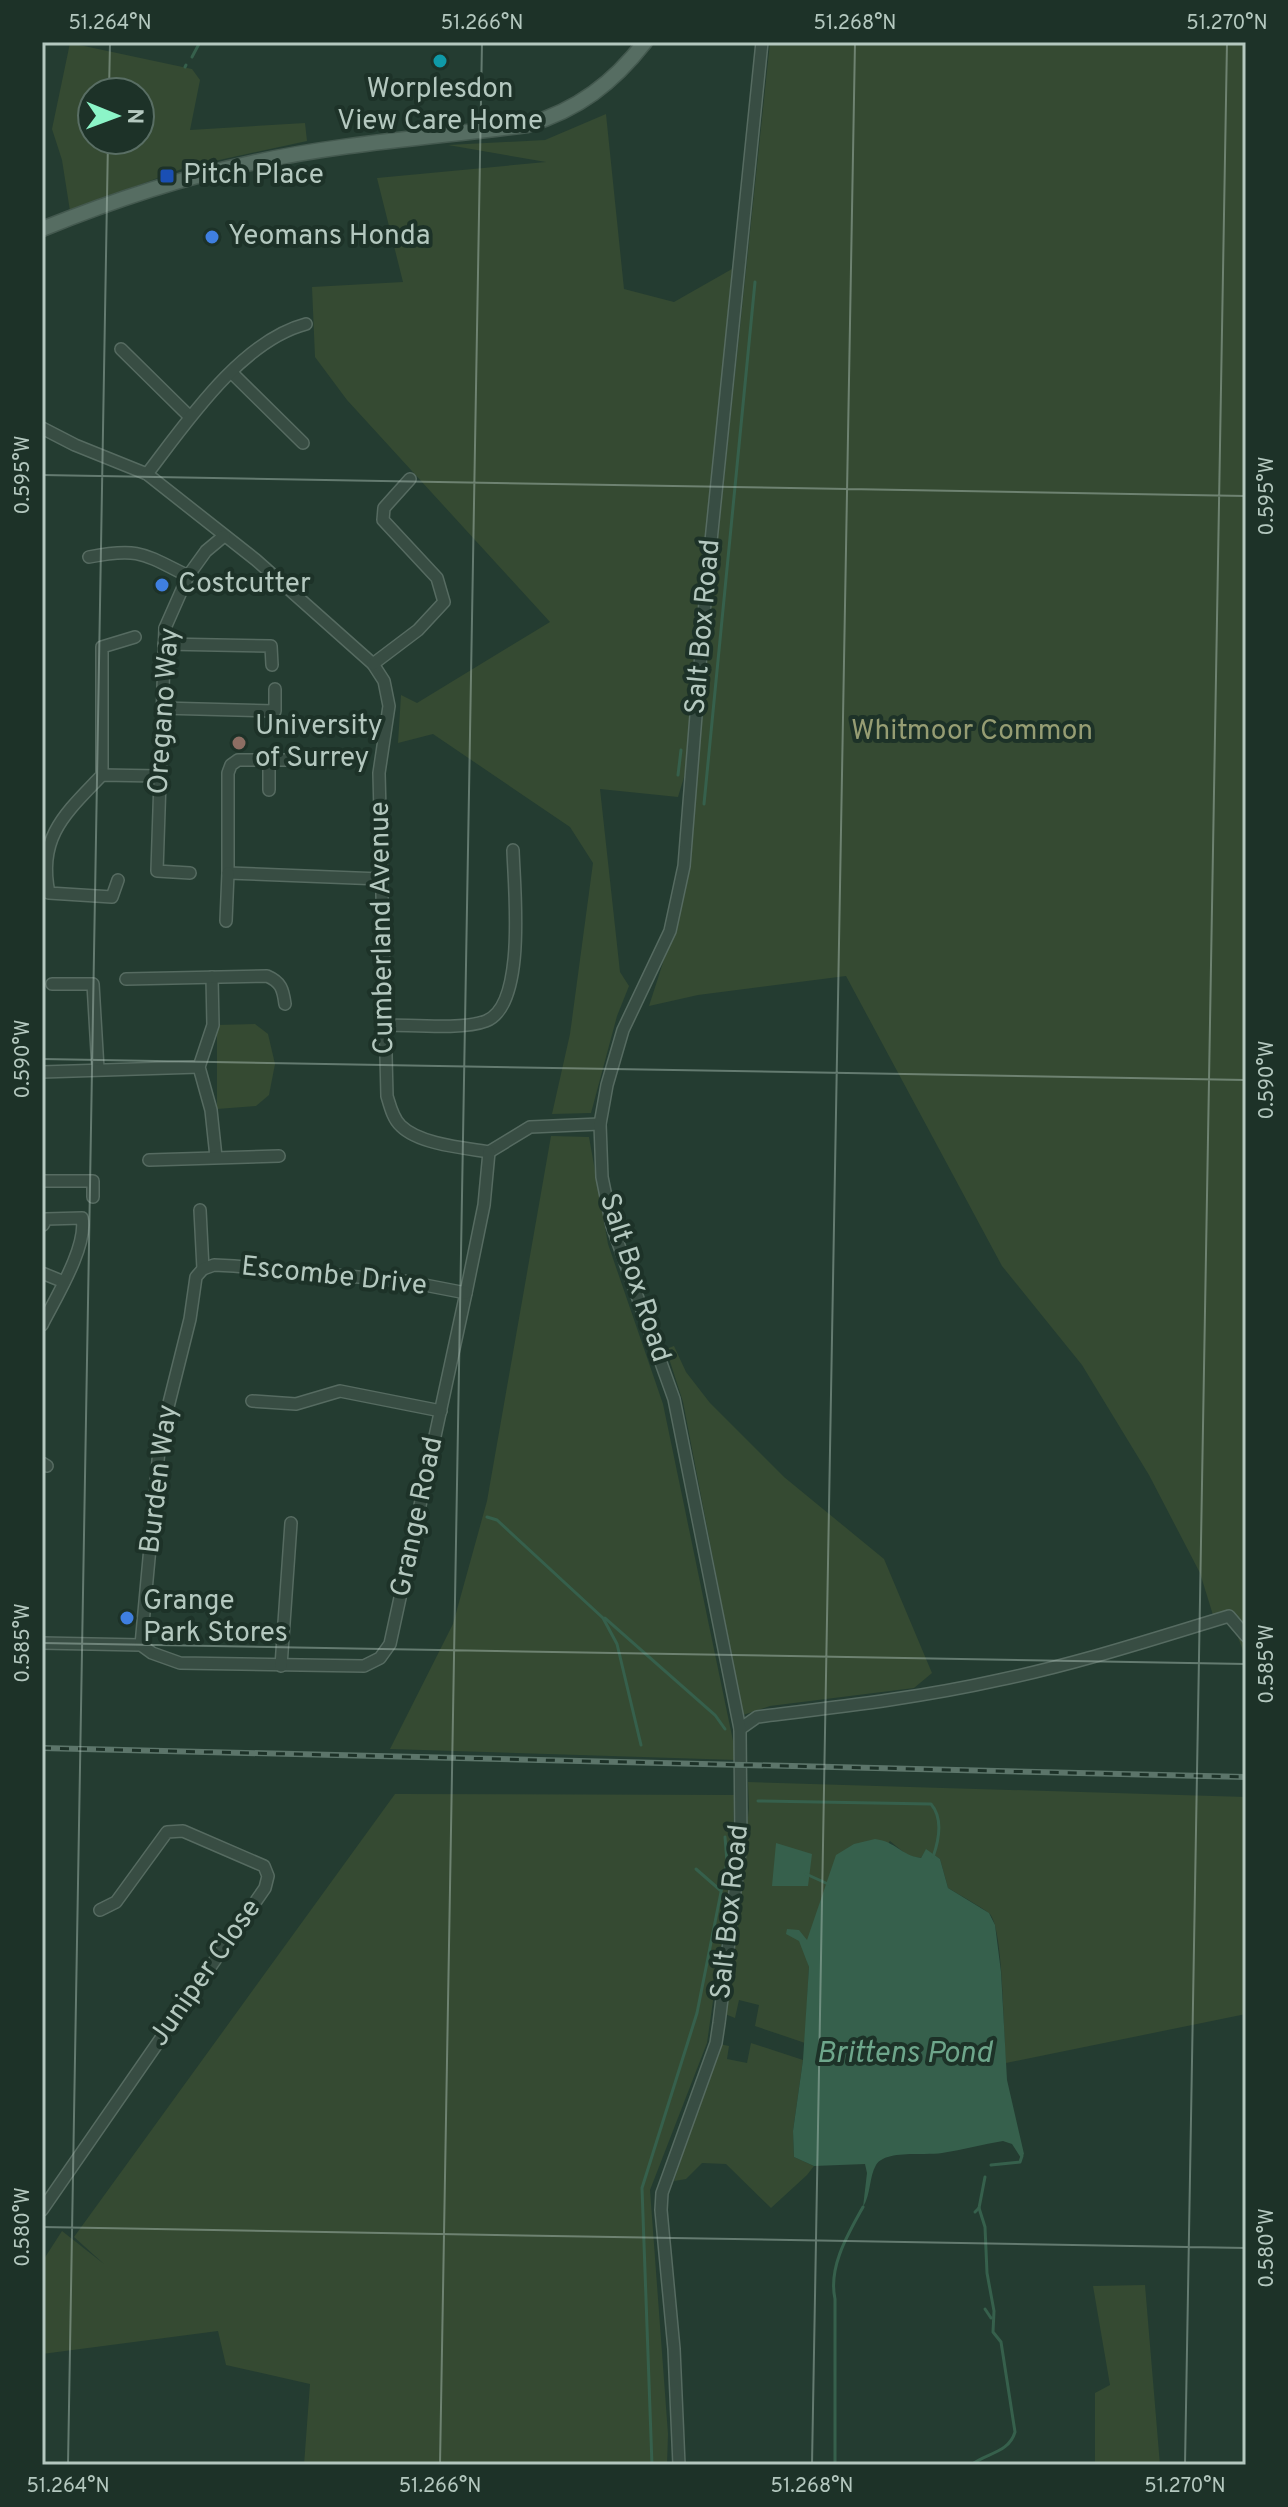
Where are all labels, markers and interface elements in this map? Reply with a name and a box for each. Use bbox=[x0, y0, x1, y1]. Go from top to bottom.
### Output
text: 51.264°N bbox=[68, 11, 152, 37]
text: 51.266°N bbox=[441, 11, 523, 37]
text: 51.268°N bbox=[814, 11, 897, 37]
text: 51.270°N bbox=[1186, 11, 1268, 37]
marker: Worplesdon View Care Home bbox=[431, 52, 449, 70]
place label: Worplesdon View Care Home bbox=[337, 72, 543, 140]
north arrow bbox=[76, 76, 156, 156]
text: N bbox=[120, 108, 147, 124]
place label: Pitch Place bbox=[183, 158, 324, 194]
marker: Pitch Place bbox=[158, 167, 176, 185]
place label: Yeomans Honda bbox=[228, 219, 431, 255]
marker: Yeomans Honda bbox=[203, 228, 221, 246]
text: 0.595°W bbox=[11, 436, 37, 514]
text: 0.595°W bbox=[1255, 457, 1281, 535]
street label: Salt Box Road bbox=[678, 538, 730, 716]
place label: Costcutter bbox=[178, 567, 311, 603]
marker: Costcutter bbox=[153, 576, 171, 594]
street label: Oregano Way bbox=[141, 626, 189, 796]
place label: University of Surrey bbox=[255, 709, 382, 777]
park label: Whitmoor Common bbox=[851, 714, 1093, 750]
marker: University of Surrey bbox=[230, 734, 248, 752]
street label: Cumberland Avenue bbox=[363, 801, 403, 1055]
text: 0.590°W bbox=[11, 1019, 37, 1099]
text: 0.590°W bbox=[1255, 1040, 1281, 1120]
street label: Salt Box Road bbox=[590, 1189, 678, 1367]
street label: Escombe Drive bbox=[239, 1249, 429, 1305]
street label: Burden Way bbox=[133, 1403, 187, 1555]
street label: Grange Road bbox=[383, 1434, 453, 1600]
place label: Grange Park Stores bbox=[143, 1584, 288, 1652]
text: 0.585°W bbox=[11, 1603, 37, 1683]
marker: Grange Park Stores bbox=[118, 1609, 136, 1627]
text: 0.585°W bbox=[1255, 1624, 1281, 1704]
street label: Salt Box Road bbox=[704, 1823, 758, 2001]
street label: Juniper Close bbox=[142, 1892, 270, 2054]
water label: Brittens Pond bbox=[816, 2036, 993, 2073]
text: 0.580°W bbox=[11, 2187, 37, 2267]
text: 0.580°W bbox=[1255, 2208, 1281, 2288]
text: 51.264°N bbox=[26, 2474, 110, 2500]
text: 51.266°N bbox=[399, 2474, 481, 2500]
text: 51.268°N bbox=[771, 2474, 854, 2500]
text: 51.270°N bbox=[1144, 2474, 1226, 2500]

